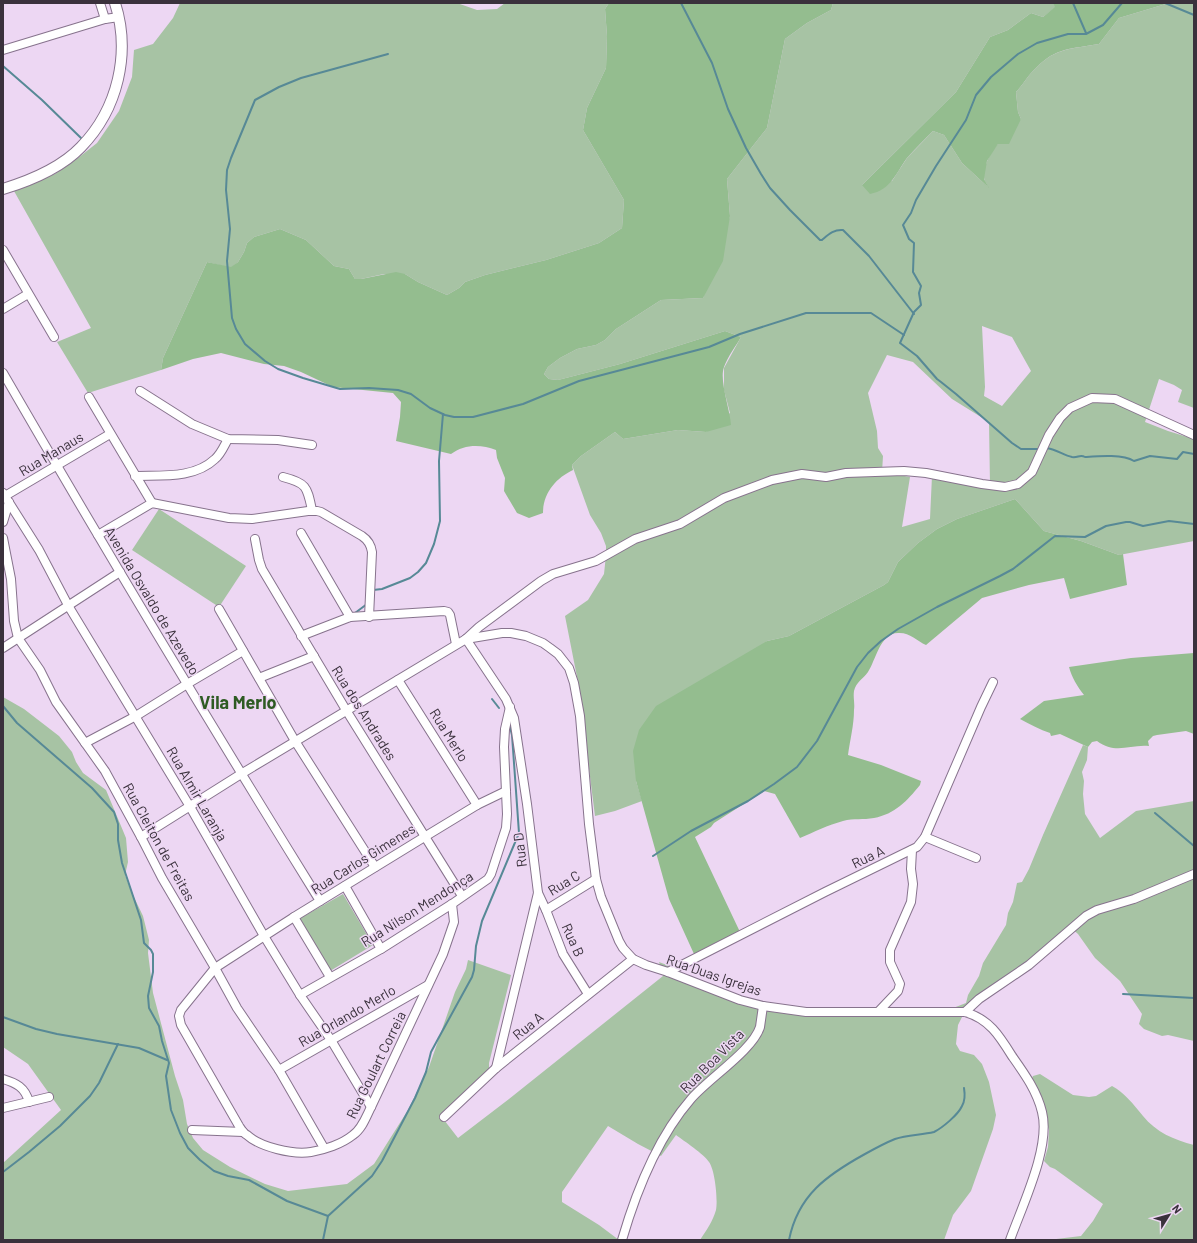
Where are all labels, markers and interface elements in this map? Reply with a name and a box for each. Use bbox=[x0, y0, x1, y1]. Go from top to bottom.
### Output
street label: Rua Manaus bbox=[15, 428, 86, 479]
street label: Avenida Osvaldo de Azevedo bbox=[101, 524, 203, 678]
street label: Rua dos Andrades bbox=[329, 662, 400, 763]
district label: Vila Merlo bbox=[199, 691, 277, 713]
street label: Rua Merlo bbox=[426, 705, 472, 764]
street label: Rua Almir Laranja bbox=[164, 743, 231, 844]
street label: Rua Cleiton de Freitas bbox=[120, 780, 199, 904]
street label: Rua Carlos Gimenes bbox=[307, 820, 418, 897]
street label: Rua D bbox=[509, 832, 530, 868]
street label: Rua A bbox=[849, 841, 887, 872]
street label: Rua C bbox=[545, 866, 583, 899]
street label: Rua Nilson Mendonça bbox=[357, 867, 476, 950]
street label: Rua B bbox=[559, 920, 588, 959]
street label: Rua Duas Igrejas bbox=[664, 950, 764, 999]
street label: Rua Orlando Merlo bbox=[295, 981, 398, 1050]
street label: Rua Goulart Correia bbox=[342, 1008, 409, 1121]
street label: Rua A bbox=[509, 1008, 547, 1043]
street label: Rua Boa Vista bbox=[676, 1025, 747, 1096]
north arrow bbox=[1149, 1195, 1189, 1235]
text: N bbox=[1170, 1202, 1185, 1216]

